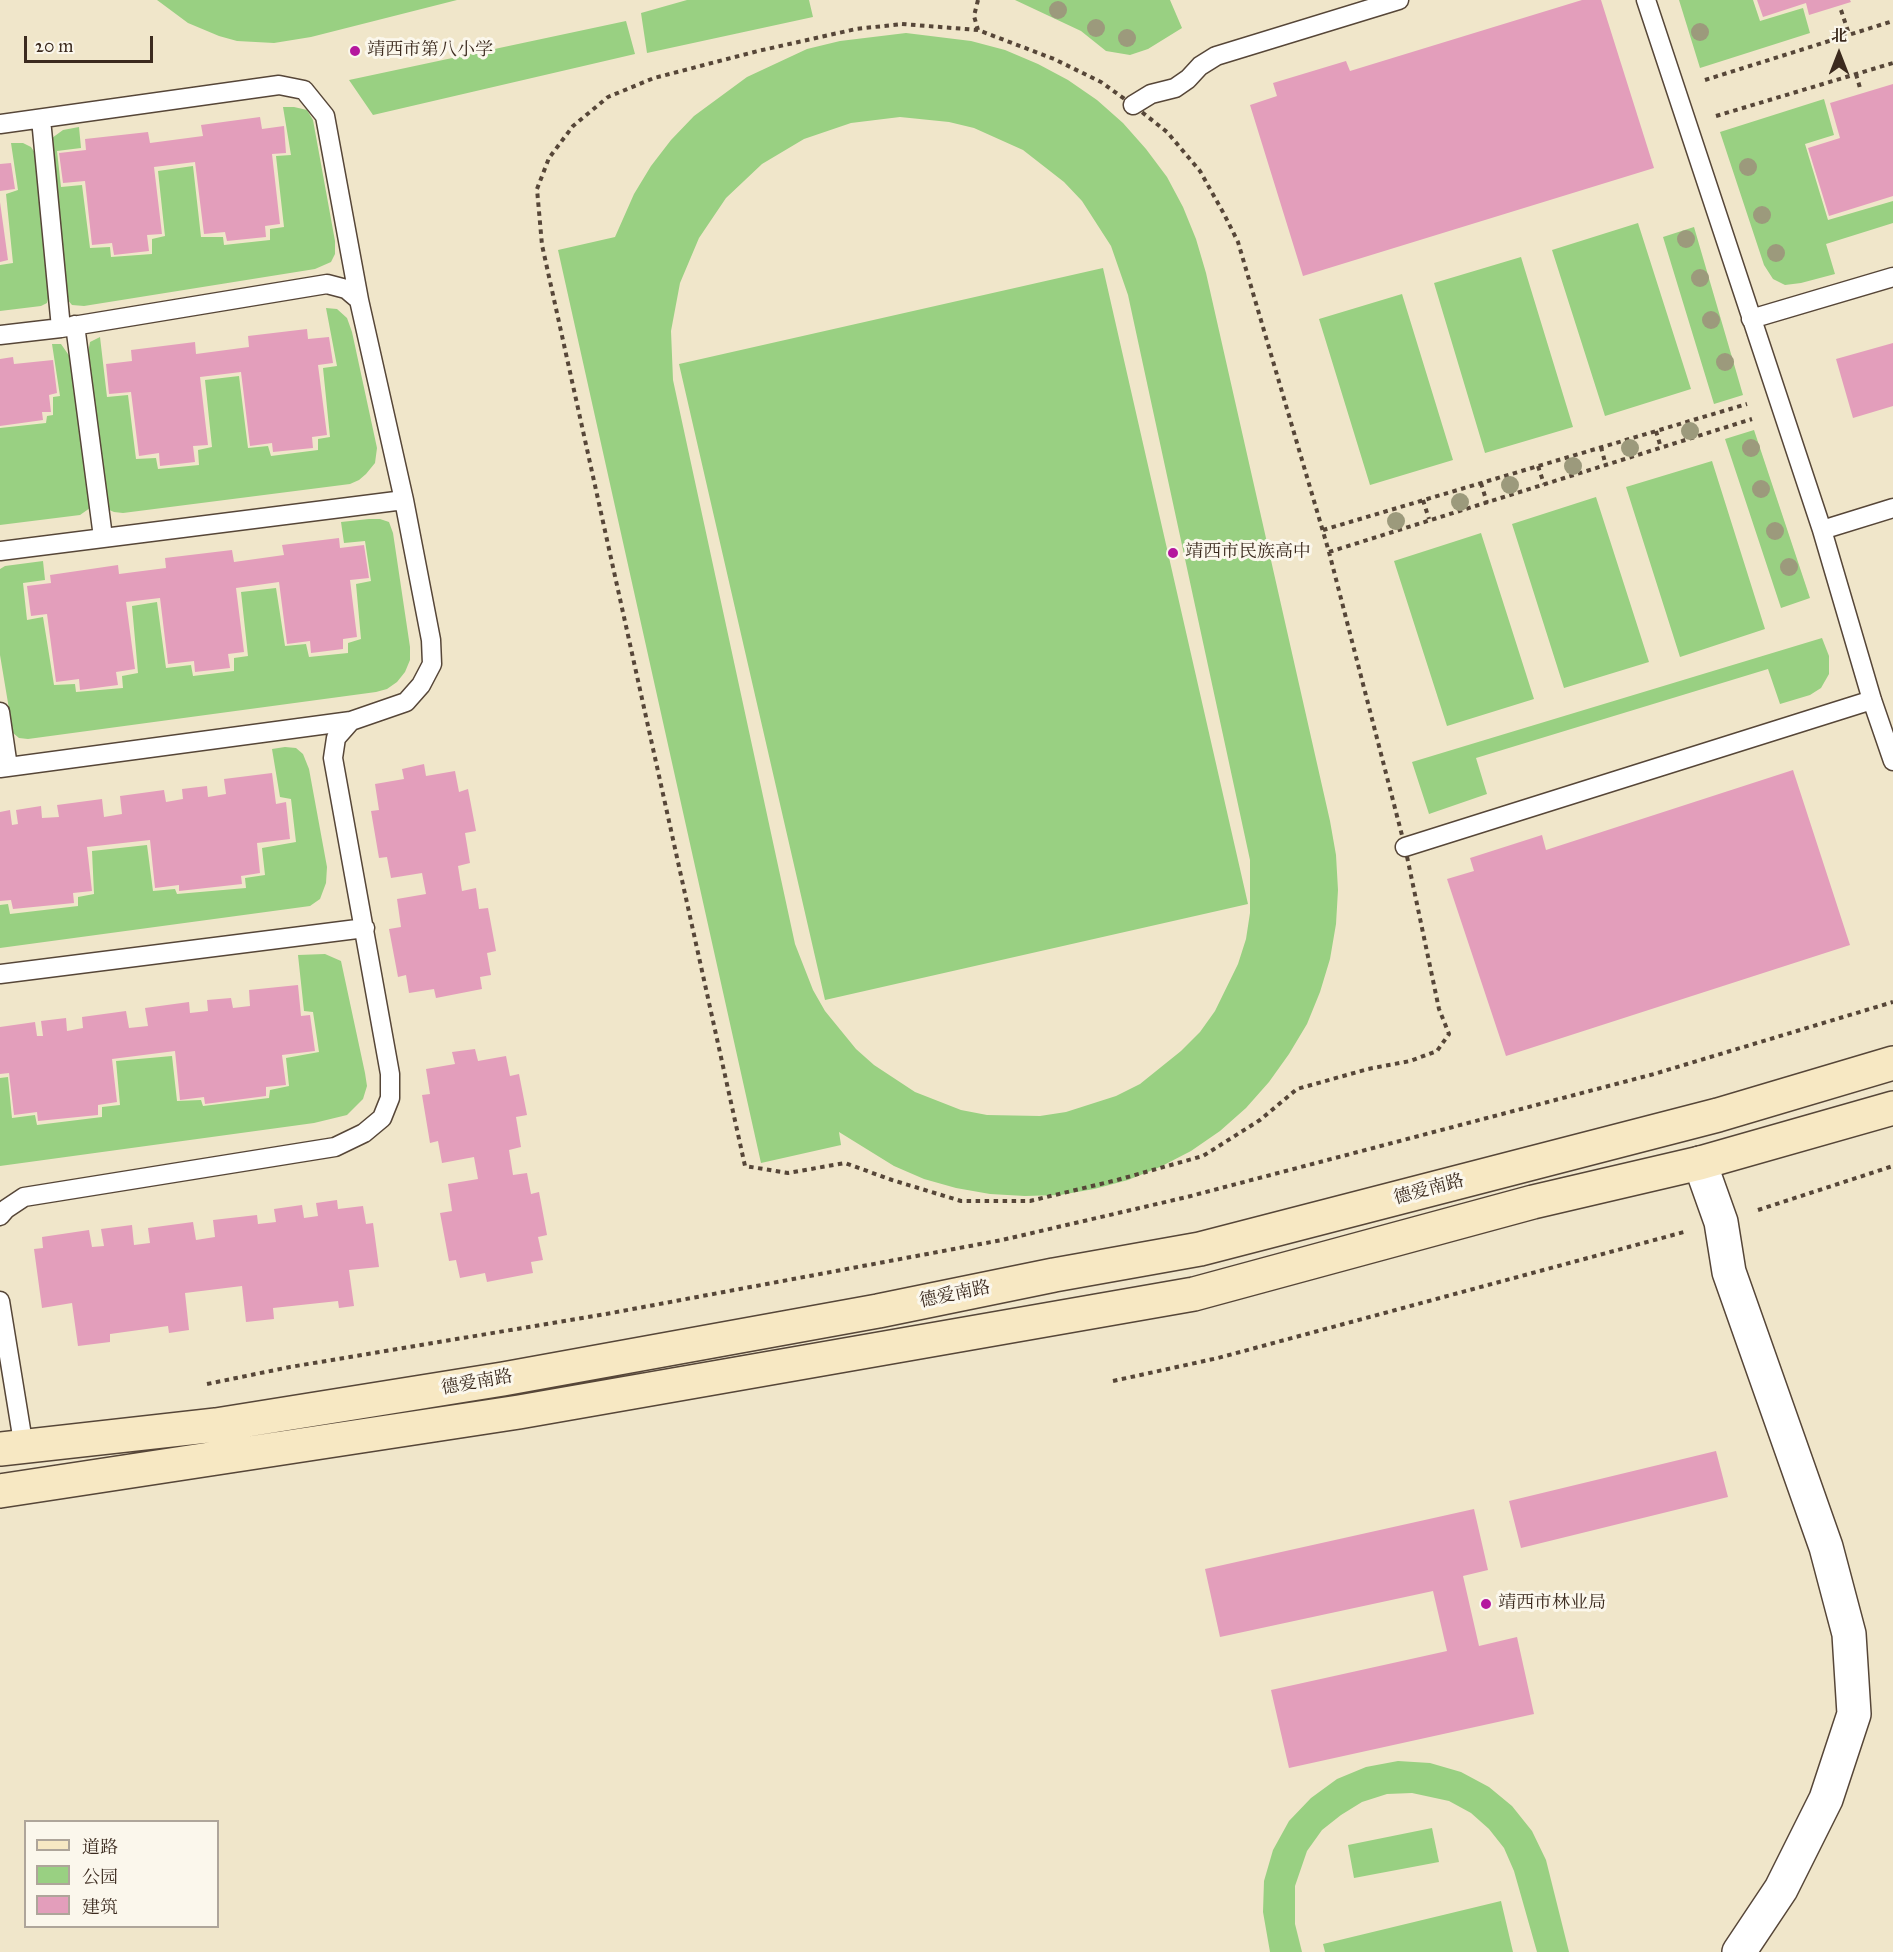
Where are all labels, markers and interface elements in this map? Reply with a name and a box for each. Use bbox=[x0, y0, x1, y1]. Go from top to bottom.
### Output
scale bar bbox=[27, 24, 156, 62]
north arrow bbox=[1809, 24, 1869, 84]
text: 北 bbox=[1831, 26, 1847, 45]
text: 20 m bbox=[35, 35, 73, 57]
place label: 靖西市第八小学 bbox=[367, 40, 493, 62]
marker: 靖西市第八小学 bbox=[348, 44, 362, 58]
place label: 靖西市民族高中 bbox=[1185, 542, 1311, 564]
marker: 靖西市民族高中 bbox=[1166, 546, 1180, 560]
street label: 德爱南路 bbox=[1391, 1170, 1467, 1210]
street label: 德爱南路 bbox=[918, 1277, 992, 1313]
street label: 德爱南路 bbox=[440, 1366, 514, 1400]
place label: 靖西市林业局 bbox=[1498, 1593, 1606, 1615]
marker: 靖西市林业局 bbox=[1479, 1597, 1493, 1611]
legend bbox=[24, 1820, 219, 1928]
text: 道路 bbox=[82, 1836, 118, 1858]
text: 公园 bbox=[82, 1866, 118, 1888]
text: 建筑 bbox=[82, 1896, 118, 1918]

